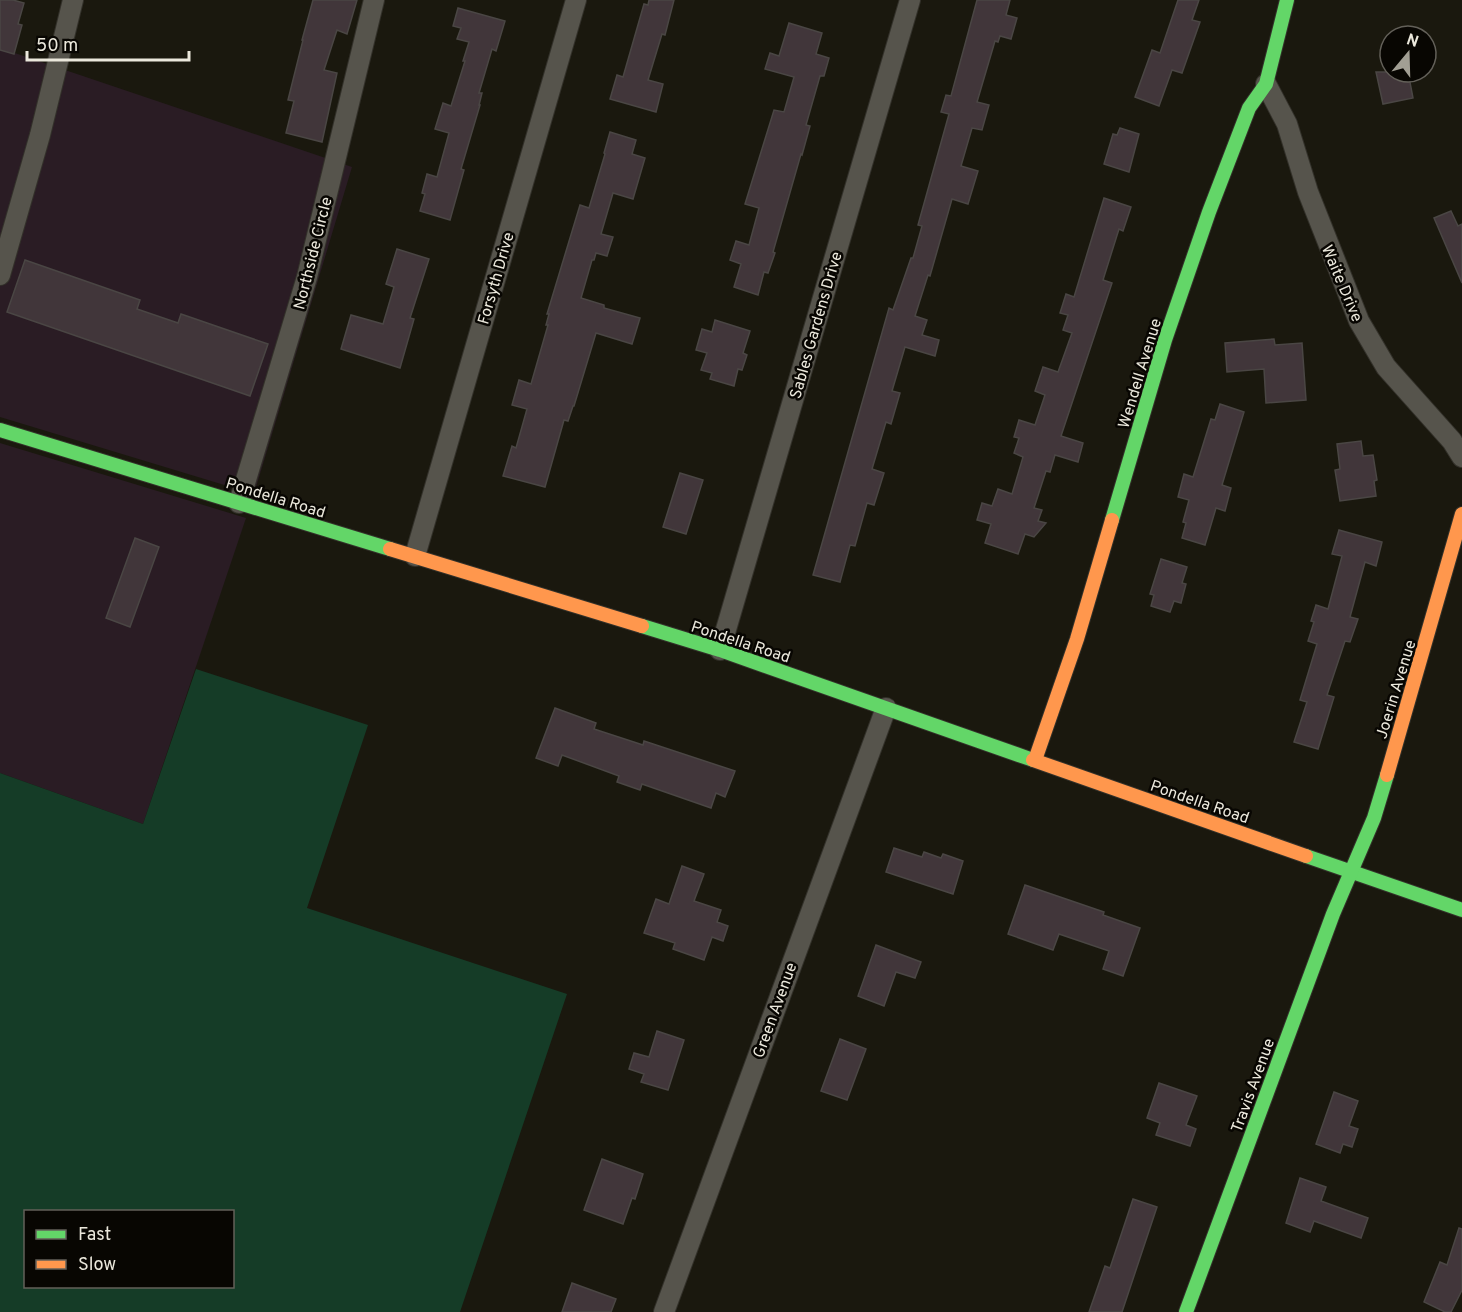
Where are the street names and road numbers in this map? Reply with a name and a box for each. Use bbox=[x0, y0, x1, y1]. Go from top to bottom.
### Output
street label: Northside Circle bbox=[290, 195, 338, 312]
street label: Forsyth Drive bbox=[474, 230, 520, 327]
street label: Waite Drive bbox=[1316, 242, 1366, 325]
street label: Sables Gardens Drive bbox=[786, 250, 848, 402]
street label: Wendell Avenue bbox=[1115, 316, 1167, 431]
street label: Pondella Road bbox=[223, 474, 328, 524]
street label: Pondella Road bbox=[688, 617, 793, 668]
street label: Joerin Avenue bbox=[1372, 638, 1421, 742]
street label: Pondella Road bbox=[1147, 777, 1252, 829]
street label: Green Avenue bbox=[749, 960, 802, 1061]
street label: Travis Avenue bbox=[1228, 1036, 1280, 1135]

